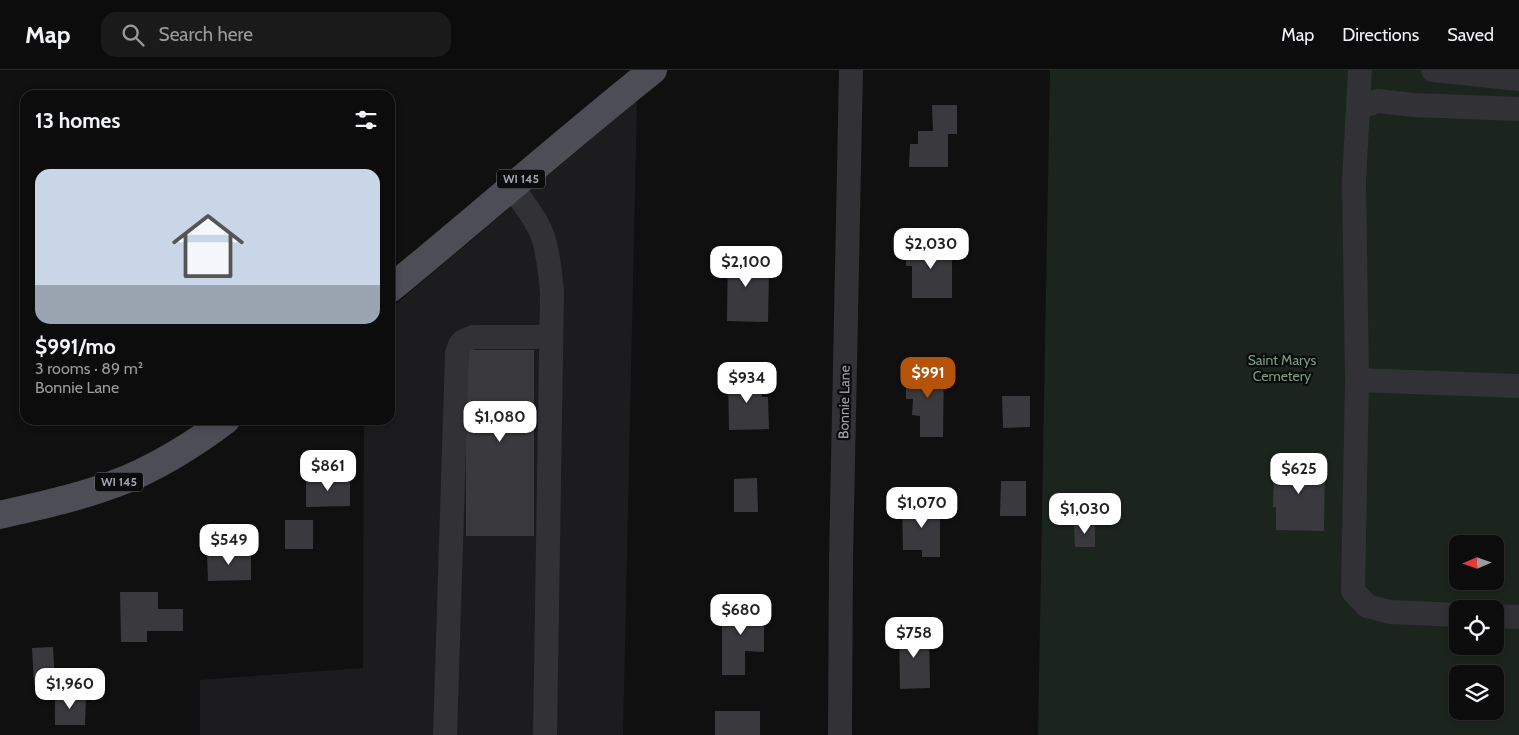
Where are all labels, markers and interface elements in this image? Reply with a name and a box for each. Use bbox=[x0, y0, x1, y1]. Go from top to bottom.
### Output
search box bbox=[101, 12, 451, 57]
text: Map bbox=[25, 20, 71, 49]
icon: search bbox=[119, 21, 147, 49]
text: Search here bbox=[159, 23, 253, 46]
text: Map bbox=[1281, 24, 1314, 46]
text: Directions bbox=[1342, 24, 1419, 46]
text: Saved bbox=[1447, 24, 1494, 46]
icon: filters bbox=[352, 106, 380, 134]
text: 13 homes bbox=[35, 108, 120, 133]
road number: WI 145 bbox=[497, 170, 545, 188]
icon: home bbox=[163, 201, 253, 291]
pin: $2,030 bbox=[890, 228, 972, 270]
text: $2,030 bbox=[905, 234, 957, 253]
pin: $2,100 bbox=[705, 246, 787, 288]
text: $2,100 bbox=[721, 252, 771, 271]
text: $991/mo bbox=[35, 334, 116, 359]
park label: Saint Marys Cemetery bbox=[1248, 351, 1317, 385]
pin: $991 bbox=[898, 356, 958, 399]
text: 3 rooms · 89 m² bbox=[35, 359, 143, 378]
pin: $934 bbox=[717, 362, 777, 404]
text: $991 bbox=[911, 363, 945, 382]
street label: Bonnie Lane bbox=[834, 365, 854, 439]
text: $934 bbox=[729, 368, 765, 387]
text: Bonnie Lane bbox=[35, 378, 119, 397]
pin: $1,080 bbox=[459, 400, 541, 443]
text: $1,080 bbox=[474, 407, 526, 426]
pin: $861 bbox=[298, 450, 358, 492]
pin: $625 bbox=[1269, 452, 1329, 495]
text: $861 bbox=[311, 456, 345, 475]
text: $625 bbox=[1281, 459, 1317, 478]
road number: WI 145 bbox=[95, 472, 143, 492]
pin: $1,070 bbox=[881, 486, 963, 529]
pin: $1,030 bbox=[1044, 492, 1126, 535]
text: $1,070 bbox=[897, 493, 947, 512]
text: $1,030 bbox=[1060, 499, 1110, 518]
pin: $549 bbox=[199, 524, 259, 566]
text: $549 bbox=[211, 530, 247, 549]
north arrow bbox=[1449, 535, 1504, 590]
map controls bbox=[1449, 535, 1504, 720]
pin: $680 bbox=[711, 594, 771, 636]
text: $680 bbox=[721, 600, 761, 619]
button: locate bbox=[1449, 600, 1504, 655]
pin: $758 bbox=[884, 616, 944, 659]
text: $758 bbox=[896, 623, 932, 642]
button: layers bbox=[1449, 665, 1504, 720]
pin: $1,960 bbox=[29, 668, 111, 710]
text: $1,960 bbox=[46, 674, 94, 693]

